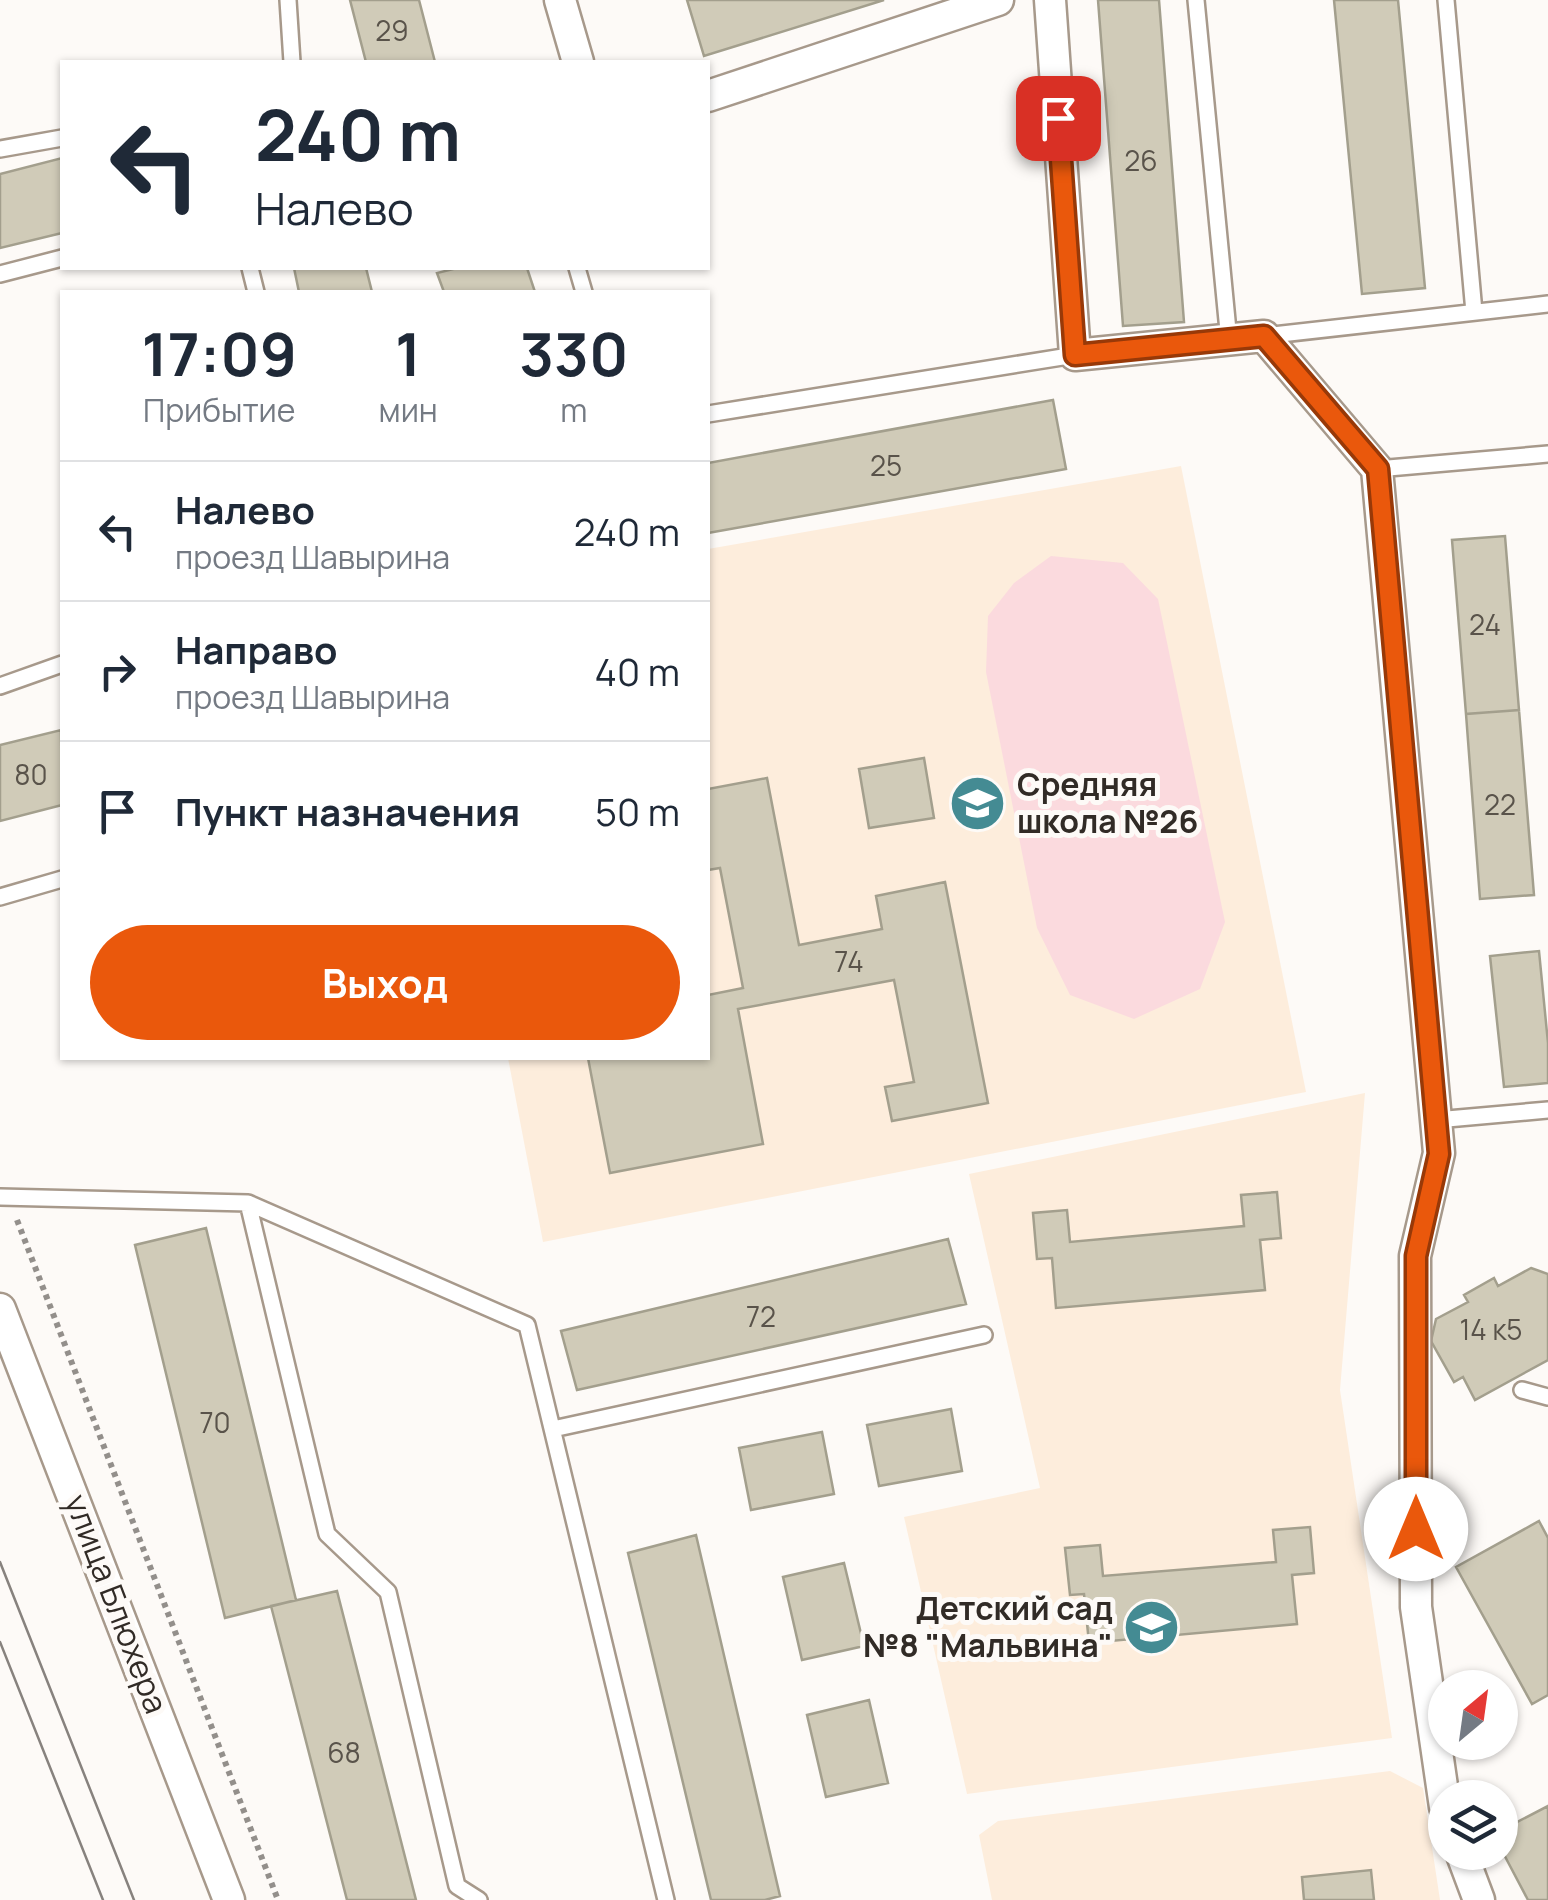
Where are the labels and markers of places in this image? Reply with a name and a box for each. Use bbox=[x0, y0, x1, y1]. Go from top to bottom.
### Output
pin bbox=[1016, 76, 1101, 161]
place label: Средняя школа №26 bbox=[1017, 762, 1198, 843]
school or university icon: Средняя школа №26 bbox=[948, 773, 1008, 833]
place label: Детский сад №8 "Мальвина" bbox=[863, 1586, 1113, 1667]
school or university icon: Детский сад №8 "Мальвина" bbox=[1122, 1597, 1182, 1657]

